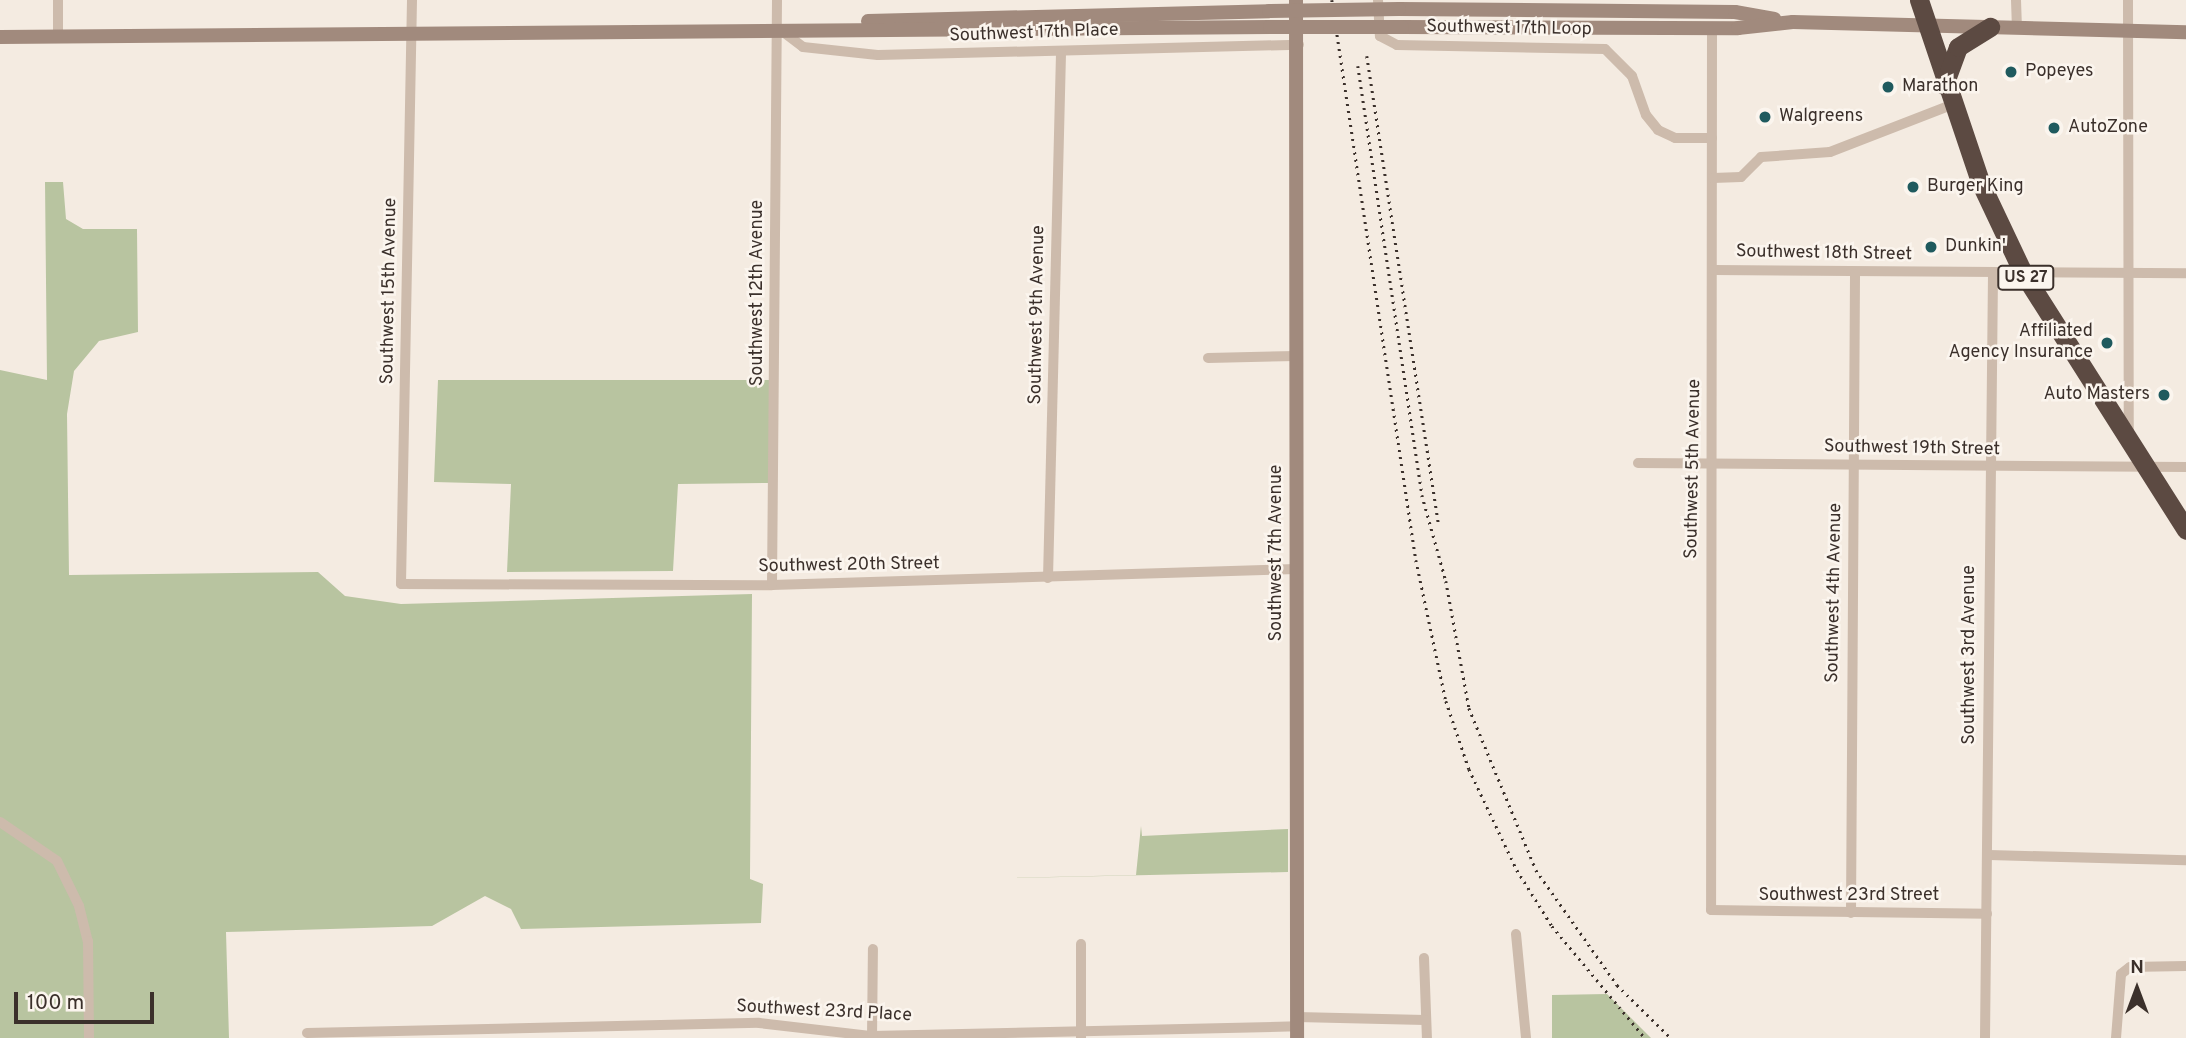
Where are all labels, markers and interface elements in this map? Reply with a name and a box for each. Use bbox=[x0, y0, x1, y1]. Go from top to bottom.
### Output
street label: Southwest 17th Loop bbox=[1426, 17, 1592, 41]
street label: Southwest 17th Place bbox=[949, 20, 1119, 48]
place label: Popeyes bbox=[2025, 61, 2094, 83]
marker: Popeyes bbox=[2003, 64, 2019, 80]
place label: Marathon bbox=[1902, 76, 1978, 98]
marker: Marathon bbox=[1880, 79, 1896, 95]
place label: Walgreens bbox=[1779, 106, 1863, 128]
marker: Walgreens bbox=[1757, 109, 1773, 125]
place label: AutoZone bbox=[2068, 117, 2148, 139]
marker: AutoZone bbox=[2046, 120, 2062, 136]
place label: Burger King bbox=[1927, 176, 2024, 198]
marker: Burger King bbox=[1905, 179, 1921, 195]
street label: Southwest 15th Avenue bbox=[378, 197, 402, 385]
street label: Southwest 12th Avenue bbox=[747, 199, 769, 387]
street label: Southwest 9th Avenue bbox=[1026, 225, 1050, 405]
place label: Dunkin' bbox=[1945, 236, 2006, 258]
marker: Dunkin' bbox=[1923, 239, 1939, 255]
street label: Southwest 18th Street bbox=[1736, 242, 1912, 266]
road number: US 27 bbox=[1996, 266, 2056, 290]
place label: Affiliated Agency Insurance bbox=[1948, 322, 2093, 364]
marker: Affiliated Agency Insurance bbox=[2099, 335, 2115, 351]
street label: Southwest 5th Avenue bbox=[1682, 378, 1706, 560]
place label: Auto Masters bbox=[2043, 384, 2150, 406]
marker: Auto Masters bbox=[2156, 387, 2172, 403]
street label: Southwest 19th Street bbox=[1824, 437, 2000, 461]
street label: Southwest 7th Avenue bbox=[1266, 464, 1288, 642]
street label: Southwest 4th Avenue bbox=[1823, 502, 1847, 684]
street label: Southwest 20th Street bbox=[758, 554, 940, 578]
street label: Southwest 3rd Avenue bbox=[1959, 565, 1981, 745]
street label: Southwest 23rd Street bbox=[1759, 885, 1939, 907]
north arrow bbox=[2102, 954, 2172, 1024]
text: N bbox=[2130, 956, 2144, 980]
scale bar bbox=[18, 978, 158, 1022]
text: 100 m bbox=[27, 990, 84, 1017]
street label: Southwest 23rd Place bbox=[736, 997, 912, 1027]

